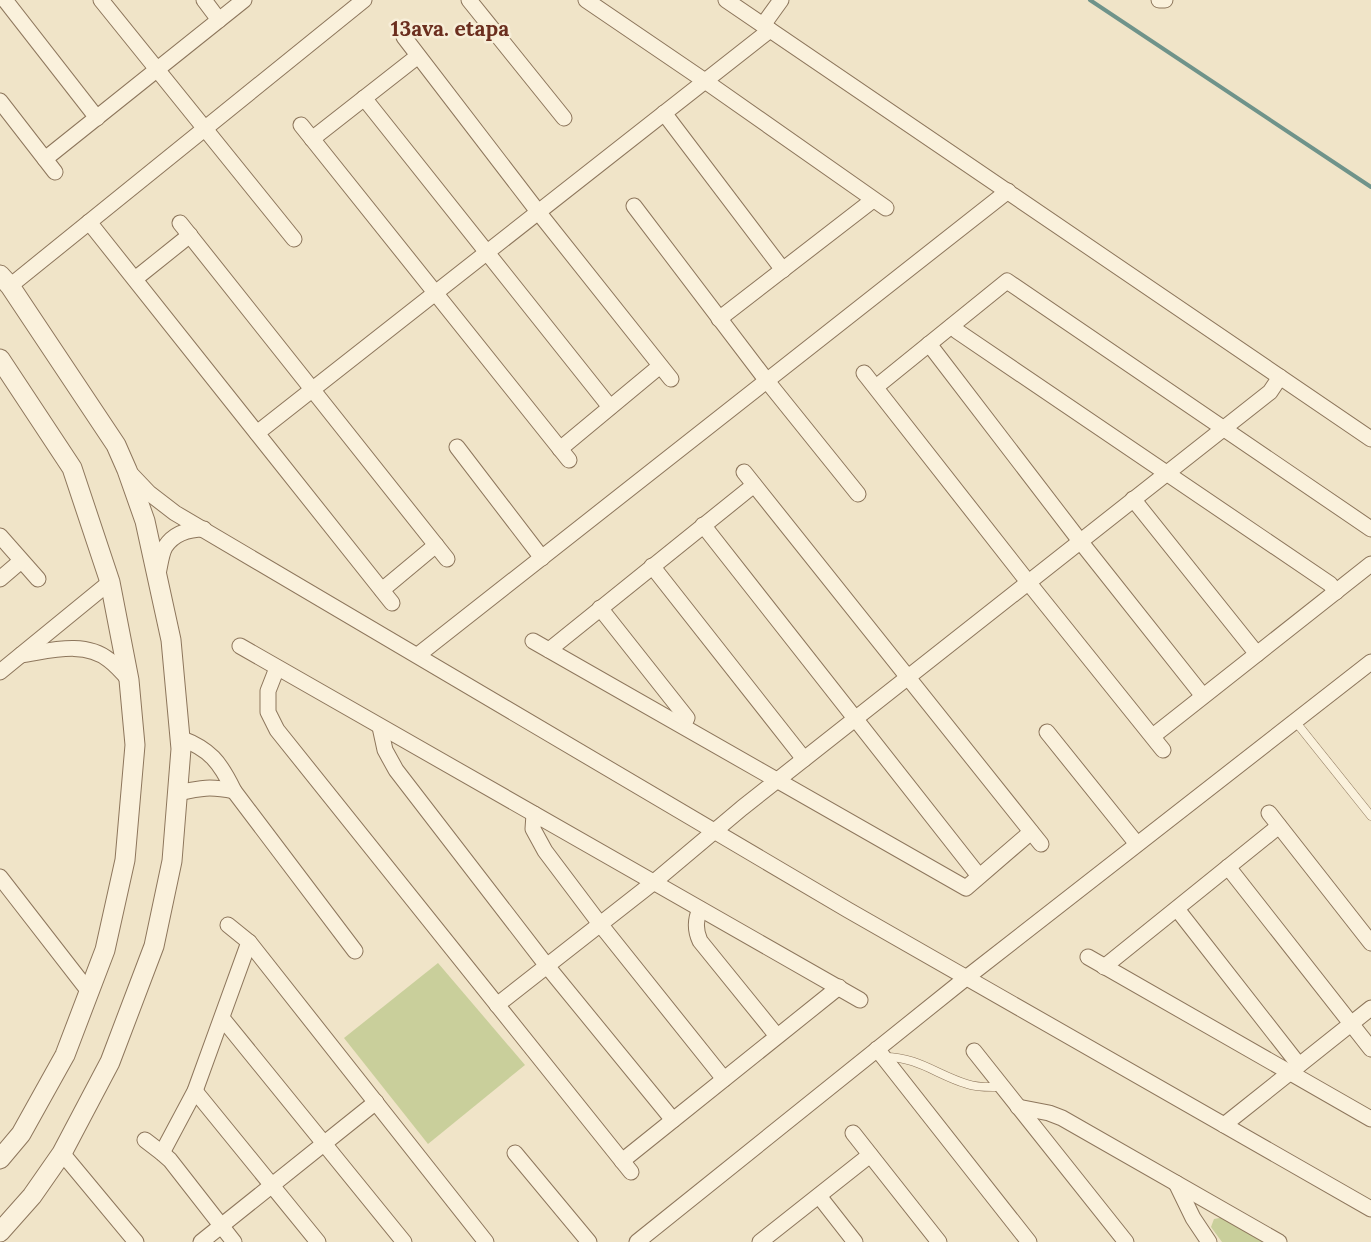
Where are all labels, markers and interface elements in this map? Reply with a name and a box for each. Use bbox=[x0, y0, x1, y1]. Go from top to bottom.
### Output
district label: 13ava. etapa bbox=[391, 15, 509, 42]

